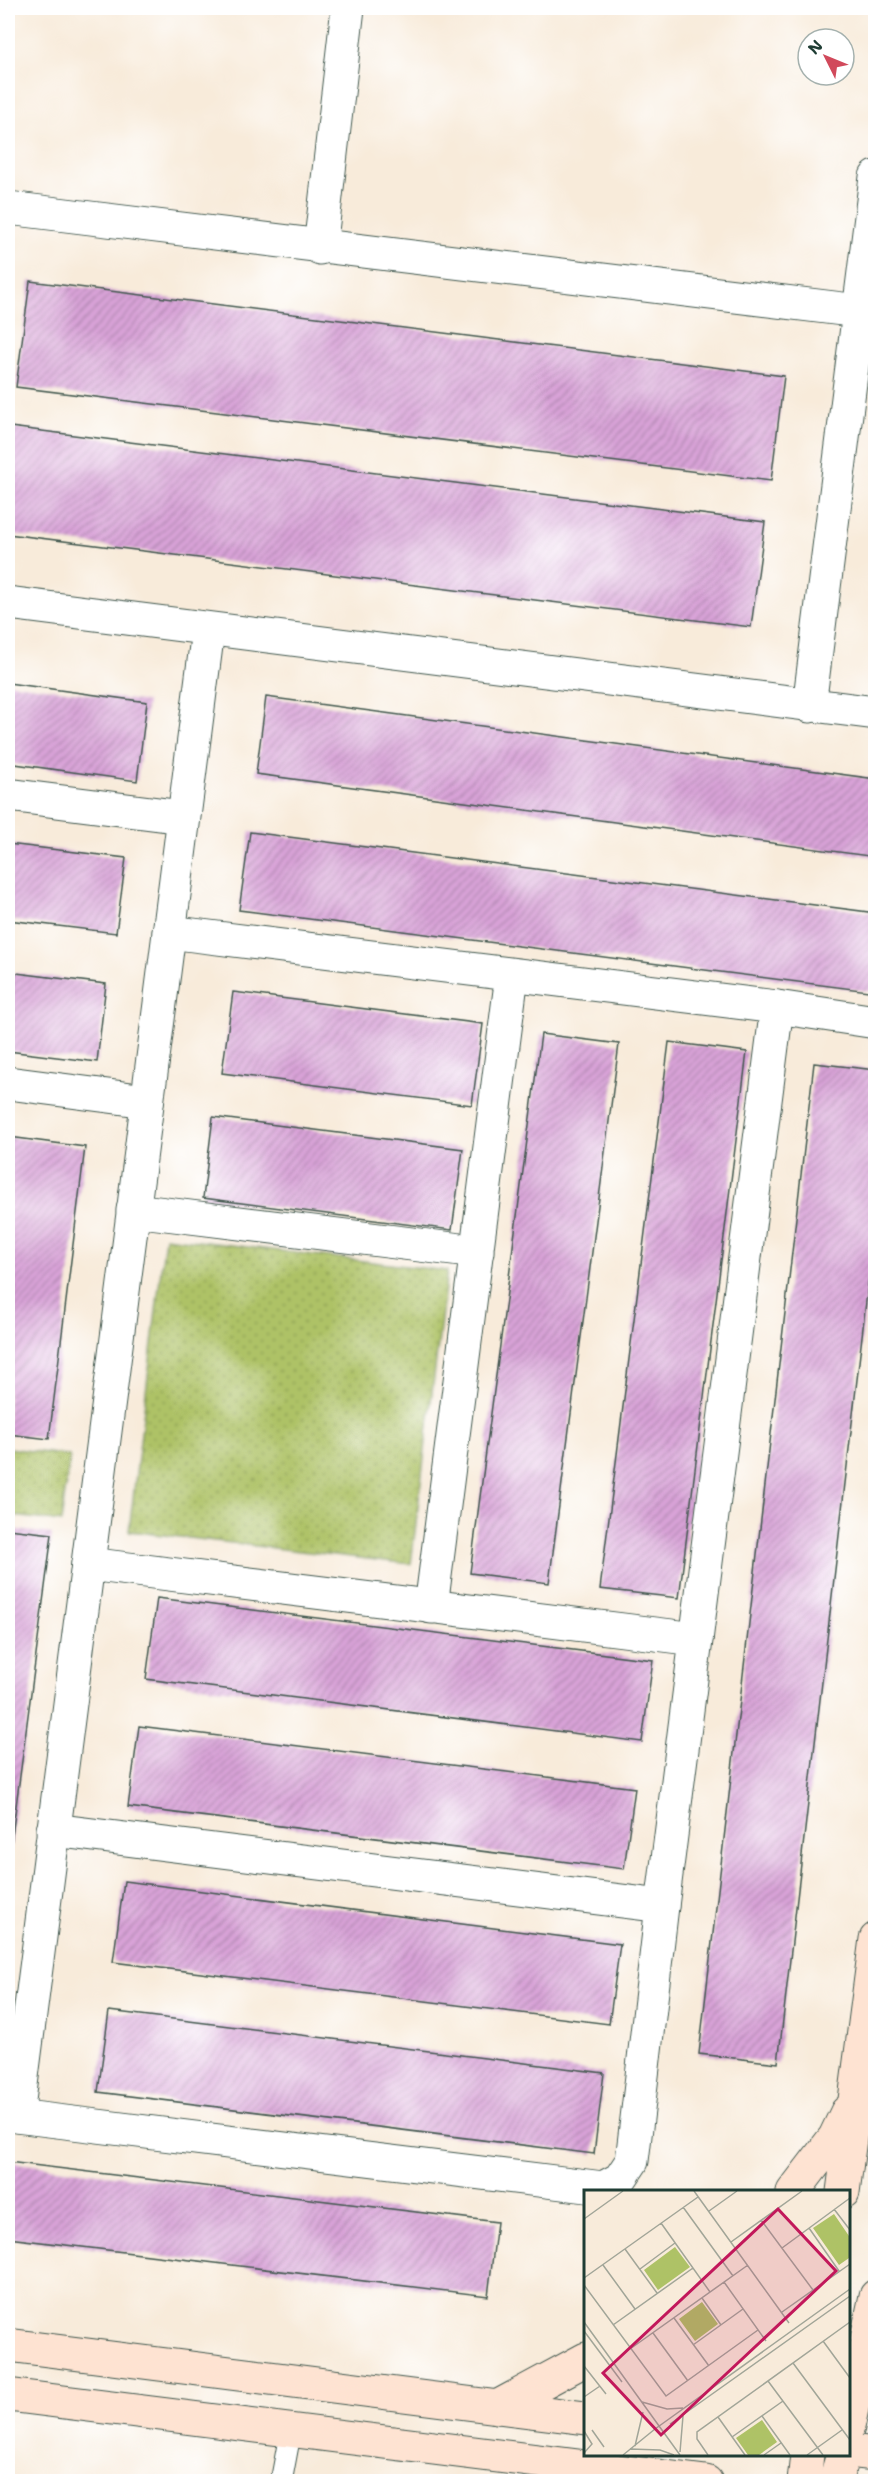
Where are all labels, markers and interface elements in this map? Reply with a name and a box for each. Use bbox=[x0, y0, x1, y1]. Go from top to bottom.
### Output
north arrow bbox=[796, 27, 856, 87]
text: N bbox=[803, 35, 827, 59]
inset map bbox=[584, 2190, 850, 2456]

